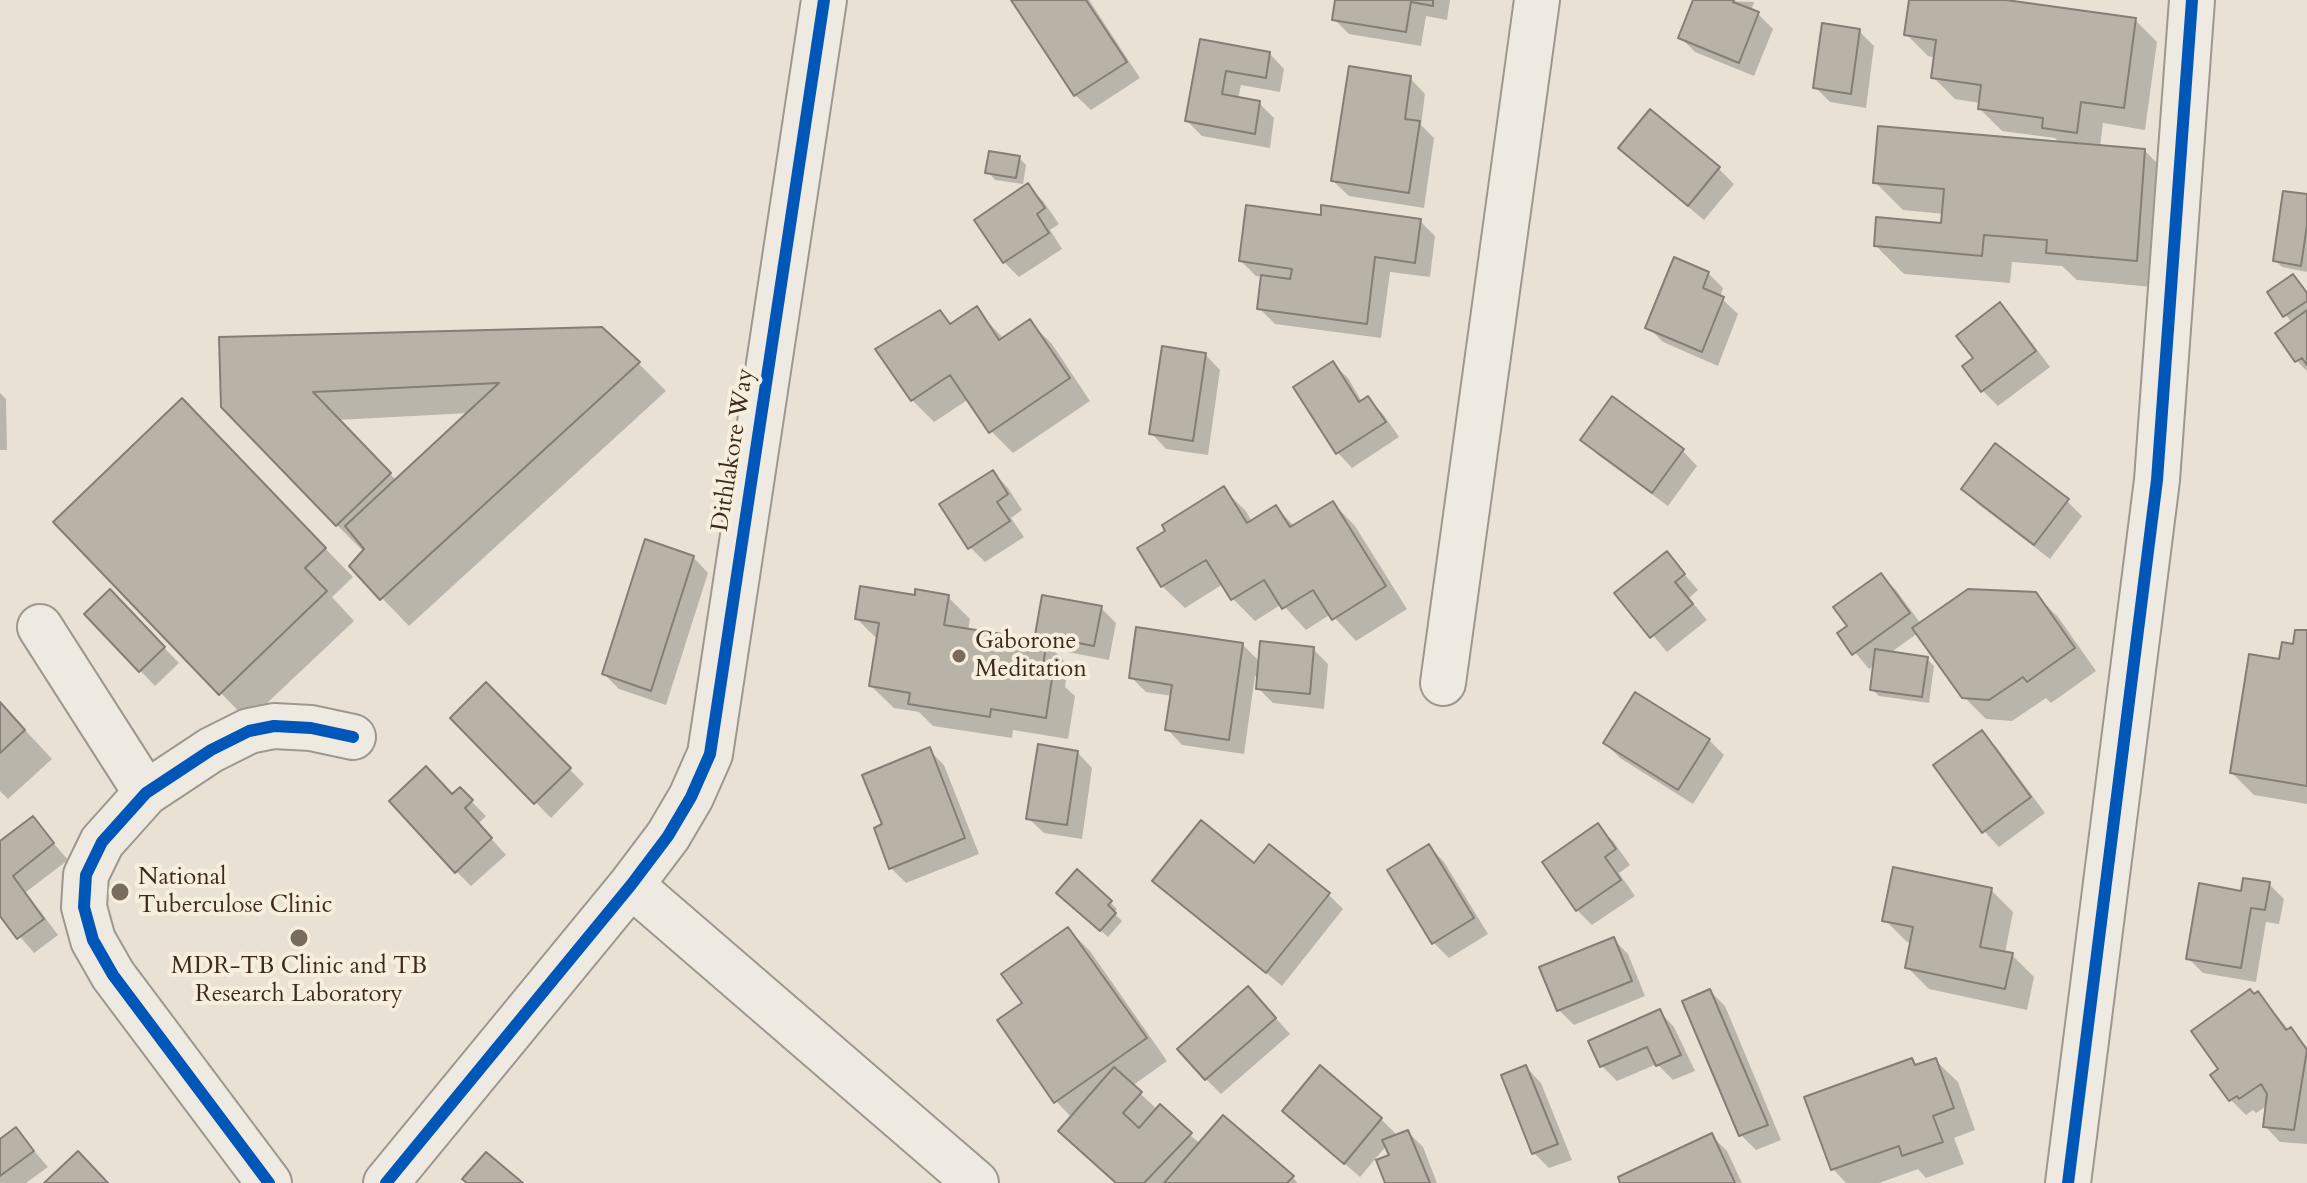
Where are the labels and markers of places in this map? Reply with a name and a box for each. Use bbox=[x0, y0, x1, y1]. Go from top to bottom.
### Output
place label: Gaborone Meditation bbox=[975, 628, 1087, 684]
marker: Gaborone Meditation bbox=[950, 647, 968, 665]
place label: National Tuberculose Clinic bbox=[138, 864, 332, 920]
marker: National Tuberculose Clinic bbox=[109, 881, 131, 903]
marker: MDR-TB Clinic and TB Research Laboratory bbox=[288, 927, 310, 949]
place label: MDR-TB Clinic and TB Research Laboratory bbox=[171, 953, 427, 1009]

